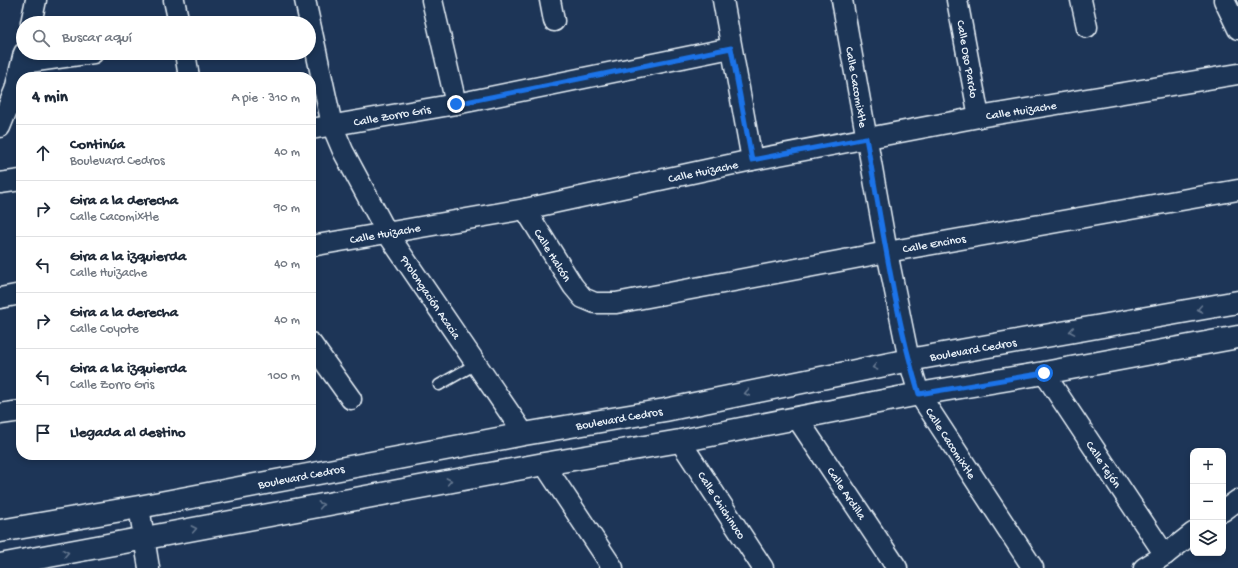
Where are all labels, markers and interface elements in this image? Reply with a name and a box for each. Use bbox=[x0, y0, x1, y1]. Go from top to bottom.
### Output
search box bbox=[16, 16, 316, 60]
street label: Calle Oso Pardo bbox=[952, 19, 980, 99]
icon: search bbox=[30, 27, 52, 49]
text: Buscar aquí bbox=[62, 29, 132, 47]
street label: Calle Cacomixtle bbox=[841, 46, 869, 130]
text: 4 min bbox=[32, 88, 68, 108]
text: A pie · 310 m bbox=[231, 91, 300, 106]
route end bbox=[447, 95, 465, 113]
street label: Calle Huizache bbox=[985, 99, 1058, 124]
street label: Calle Zorro Gris bbox=[353, 103, 432, 131]
text: Continúa bbox=[70, 136, 125, 154]
icon: ahead bbox=[32, 142, 54, 164]
text: 40 m bbox=[274, 145, 300, 160]
text: Boulevard Cedros bbox=[70, 154, 165, 169]
street label: Calle Huizache bbox=[667, 159, 740, 187]
text: Gira a la derecha bbox=[70, 192, 178, 210]
icon: right bbox=[32, 198, 54, 220]
text: 90 m bbox=[274, 201, 300, 216]
text: Calle Cacomixtle bbox=[70, 210, 159, 225]
street label: Calle Huizache bbox=[349, 222, 422, 248]
street label: Calle Halcón bbox=[530, 227, 573, 285]
street label: Calle Encinos bbox=[902, 232, 967, 257]
text: Gira a la izquierda bbox=[70, 248, 186, 266]
street label: Prolongación Acacia bbox=[396, 253, 463, 343]
icon: left bbox=[32, 254, 54, 276]
text: 40 m bbox=[274, 257, 300, 272]
text: Calle Huizache bbox=[70, 266, 147, 281]
text: Gira a la derecha bbox=[70, 304, 178, 322]
one-way arrow bbox=[1196, 304, 1203, 313]
icon: right bbox=[32, 310, 54, 332]
text: 40 m bbox=[274, 313, 300, 328]
text: Calle Coyote bbox=[70, 322, 139, 337]
one-way arrow bbox=[1068, 327, 1075, 335]
street label: Boulevard Cedros bbox=[928, 336, 1018, 366]
text: Gira a la izquierda bbox=[70, 360, 186, 378]
one-way arrow bbox=[872, 363, 878, 371]
route start bbox=[1035, 364, 1053, 382]
icon: left bbox=[32, 366, 54, 388]
text: 100 m bbox=[268, 369, 300, 384]
text: Calle Zorro Gris bbox=[70, 378, 154, 393]
one-way arrow bbox=[744, 389, 751, 397]
street label: Boulevard Cedros bbox=[574, 405, 664, 435]
street label: Calle Cacomixtle bbox=[921, 406, 978, 483]
icon: arrive bbox=[32, 422, 54, 444]
text: Llegada al destino bbox=[70, 424, 186, 442]
street label: Calle Tejón bbox=[1082, 439, 1123, 492]
map controls bbox=[1190, 448, 1226, 556]
button: + bbox=[1190, 448, 1226, 484]
street label: Boulevard Cedros bbox=[256, 463, 346, 493]
street label: Calle Ardilla bbox=[823, 465, 868, 523]
street label: Calle Chichinuco bbox=[693, 470, 747, 543]
one-way arrow bbox=[446, 477, 452, 486]
button: − bbox=[1190, 484, 1226, 520]
one-way arrow bbox=[318, 501, 325, 510]
button: layers bbox=[1190, 520, 1226, 556]
one-way arrow bbox=[191, 525, 197, 534]
one-way arrow bbox=[63, 549, 69, 557]

